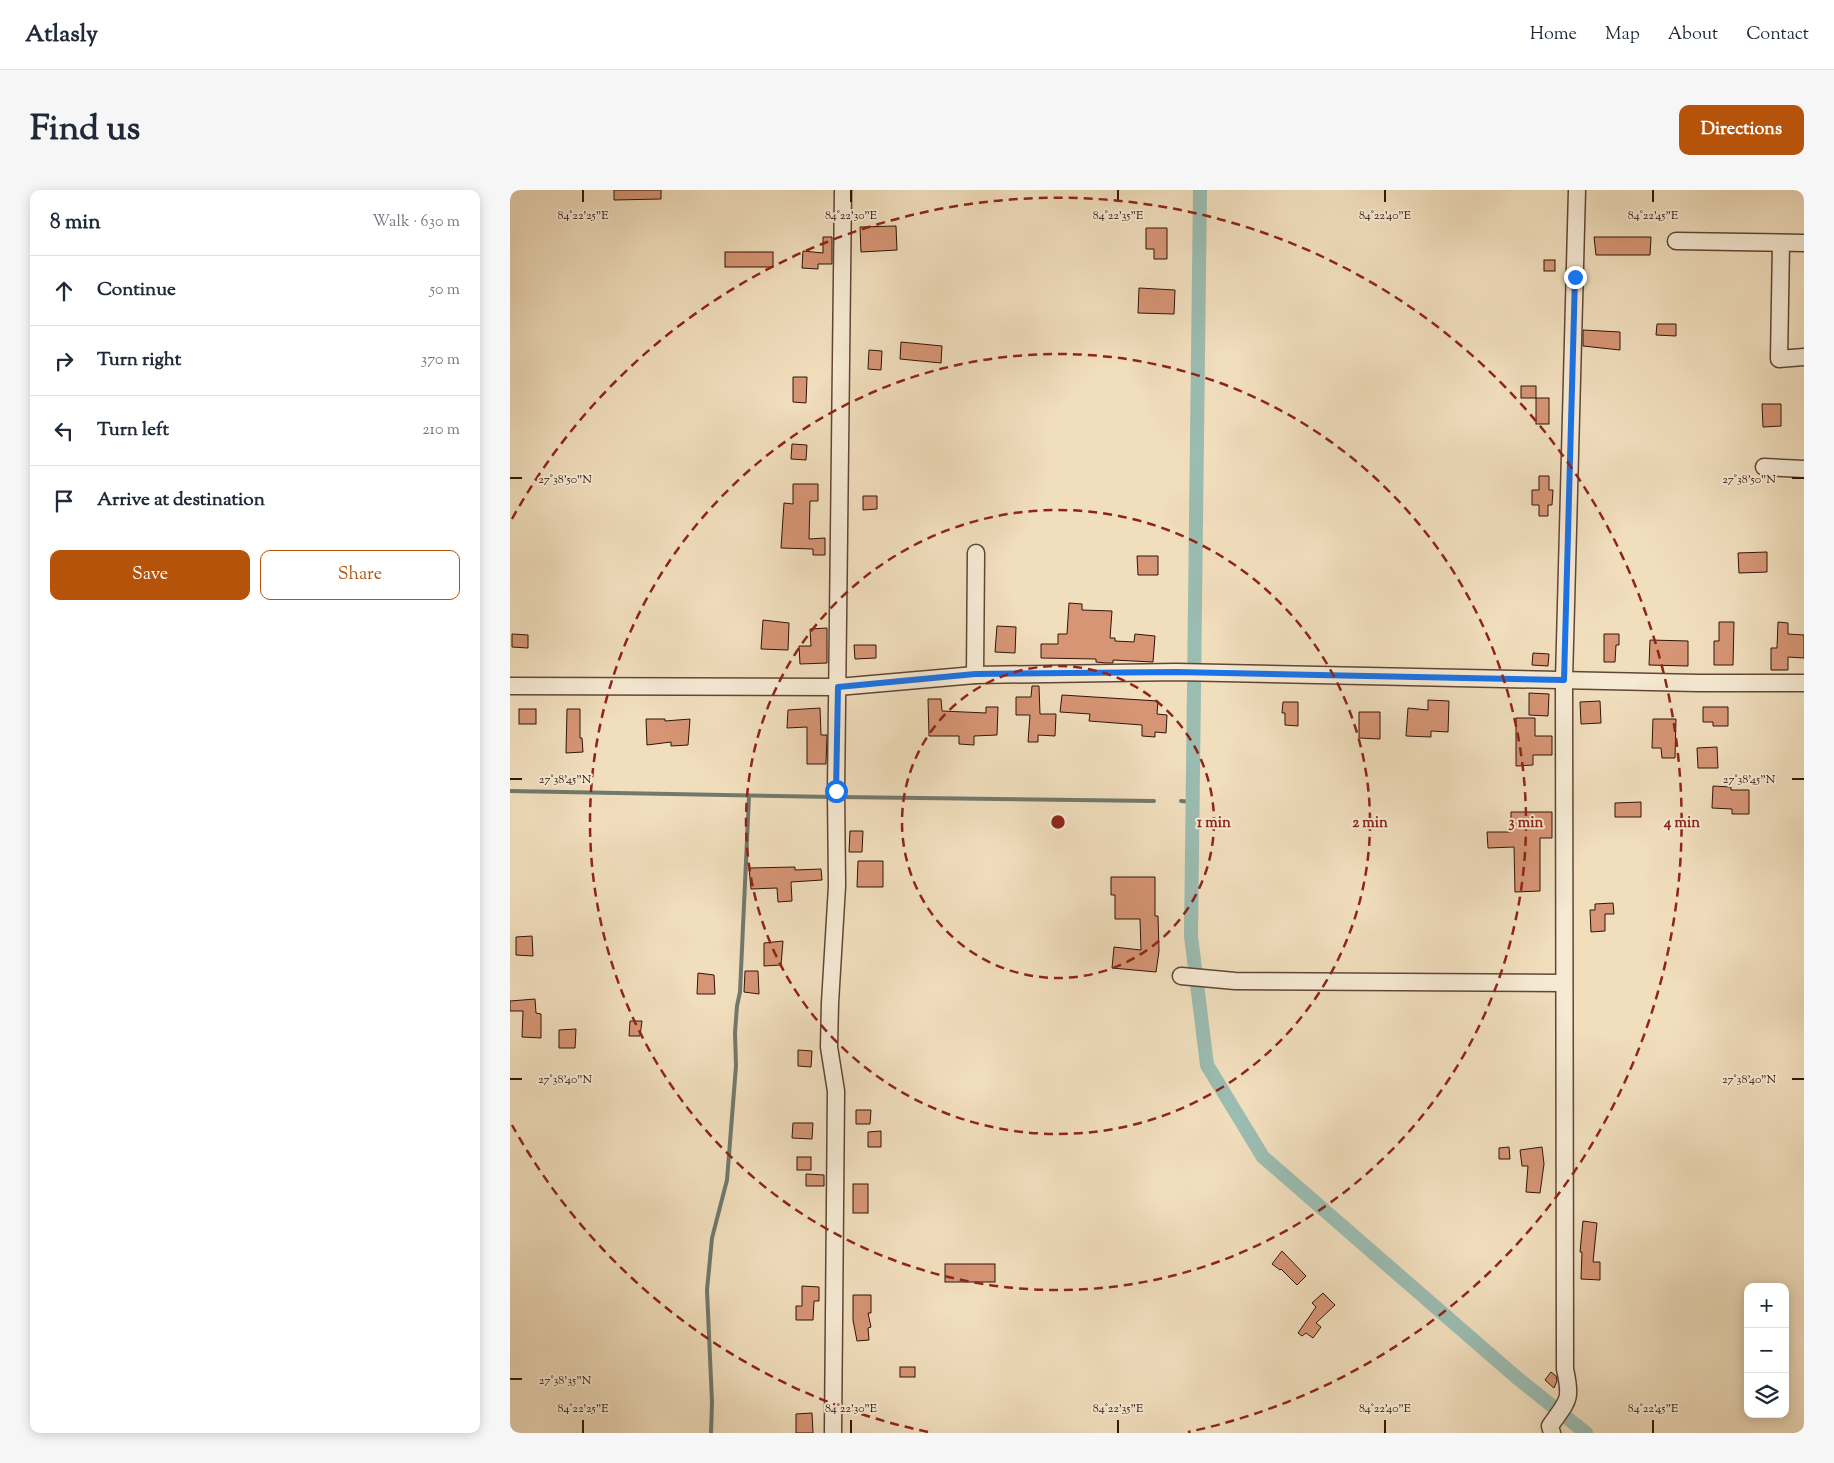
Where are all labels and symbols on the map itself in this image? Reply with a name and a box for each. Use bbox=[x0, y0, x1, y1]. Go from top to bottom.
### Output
text: 84°22'25"E bbox=[558, 207, 609, 225]
text: 84°22'30"E bbox=[825, 207, 878, 225]
text: 84°22'35"E bbox=[1093, 207, 1144, 225]
text: 84°22'40"E bbox=[1359, 207, 1412, 225]
text: 84°22'45"E bbox=[1628, 207, 1679, 225]
route end bbox=[1564, 266, 1587, 289]
text: 27°38'50"N bbox=[538, 471, 592, 489]
text: 27°38'50"N bbox=[1722, 471, 1776, 489]
text: 27°38'45"N bbox=[539, 771, 592, 789]
text: 27°38'45"N bbox=[1723, 771, 1776, 789]
route start bbox=[825, 780, 848, 803]
centre of rings bbox=[1049, 813, 1067, 831]
text: 1 min bbox=[1197, 813, 1231, 834]
text: 2 min bbox=[1352, 813, 1388, 834]
text: 3 min bbox=[1509, 813, 1544, 834]
text: 4 min bbox=[1663, 813, 1700, 834]
text: 27°38'40"N bbox=[538, 1071, 593, 1089]
text: 27°38'40"N bbox=[1722, 1071, 1777, 1089]
text: 27°38'35"N bbox=[539, 1372, 592, 1390]
text: 84°22'25"E bbox=[558, 1400, 609, 1418]
text: 84°22'30"E bbox=[825, 1400, 878, 1418]
text: 84°22'35"E bbox=[1093, 1400, 1144, 1418]
text: 84°22'40"E bbox=[1359, 1400, 1412, 1418]
text: 84°22'45"E bbox=[1628, 1400, 1679, 1418]

